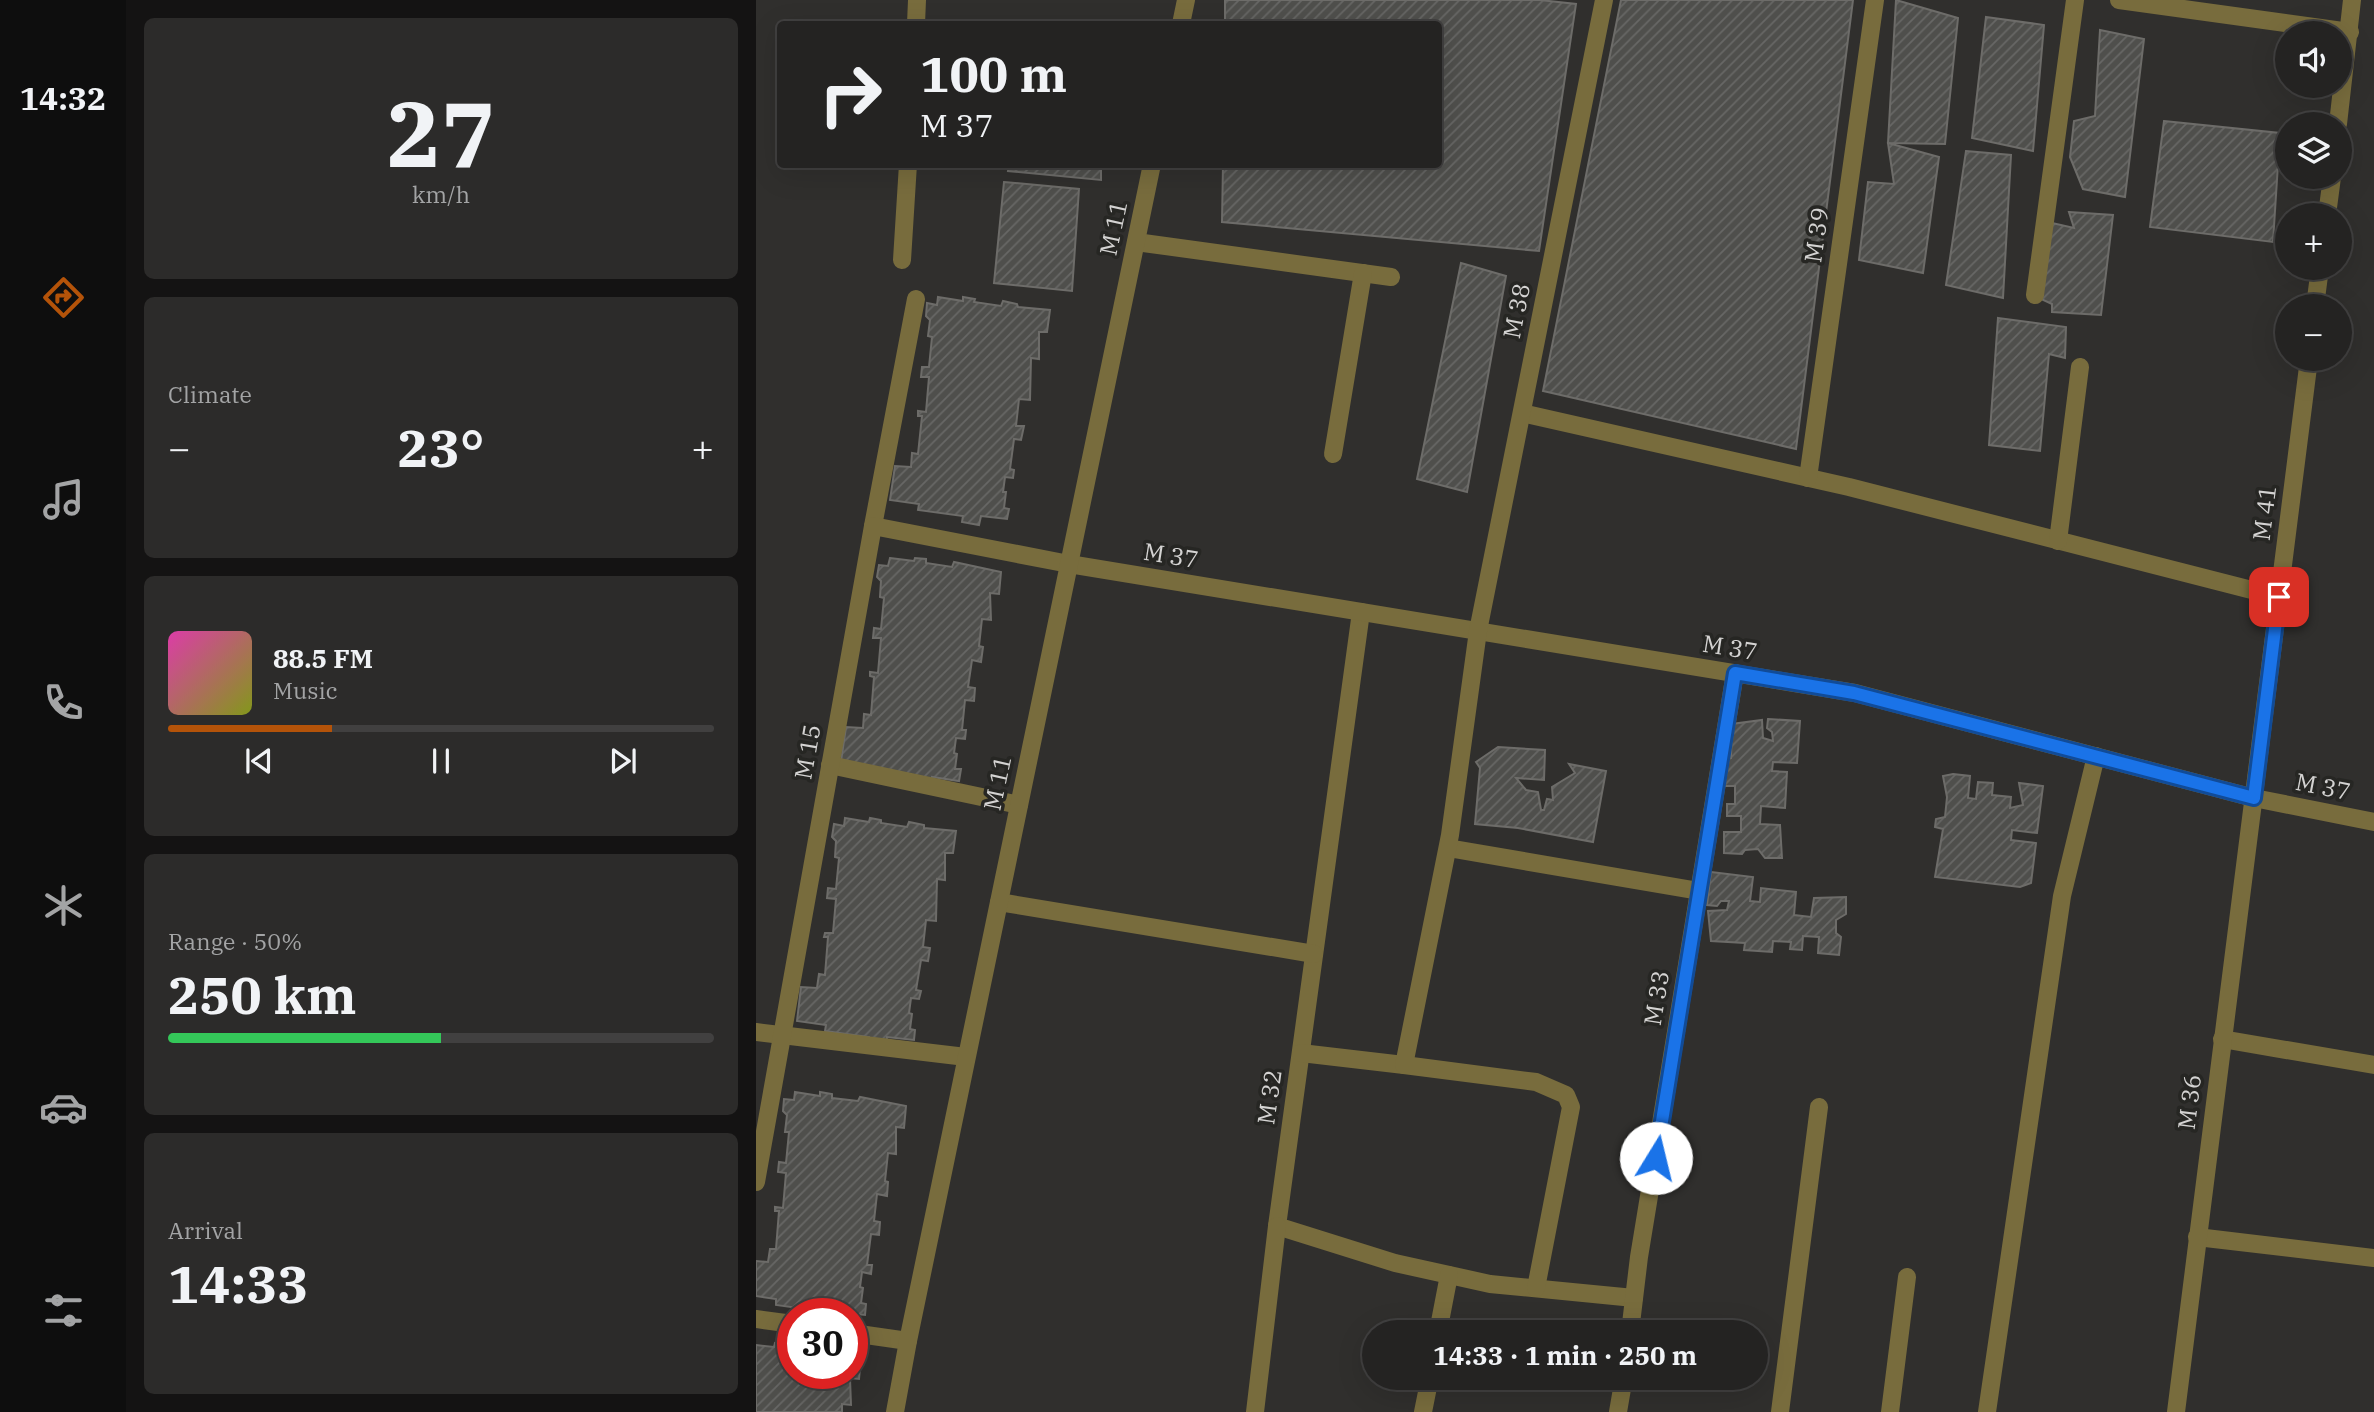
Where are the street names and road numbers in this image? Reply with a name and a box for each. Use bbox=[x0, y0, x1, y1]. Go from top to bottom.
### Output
street label: M 11 bbox=[1092, 197, 1134, 258]
street label: M 39 bbox=[1796, 205, 1836, 264]
street label: M 38 bbox=[1495, 281, 1537, 341]
street label: M 41 bbox=[2245, 483, 2283, 542]
street label: M 37 bbox=[1141, 535, 1201, 575]
street label: M 37 bbox=[1700, 627, 1760, 667]
street label: M 15 bbox=[786, 722, 828, 782]
street label: M 11 bbox=[976, 752, 1018, 813]
street label: M 37 bbox=[2293, 765, 2353, 807]
street label: M 33 bbox=[1636, 968, 1676, 1028]
street label: M 32 bbox=[1249, 1067, 1289, 1126]
street label: M 36 bbox=[2170, 1072, 2208, 1131]

